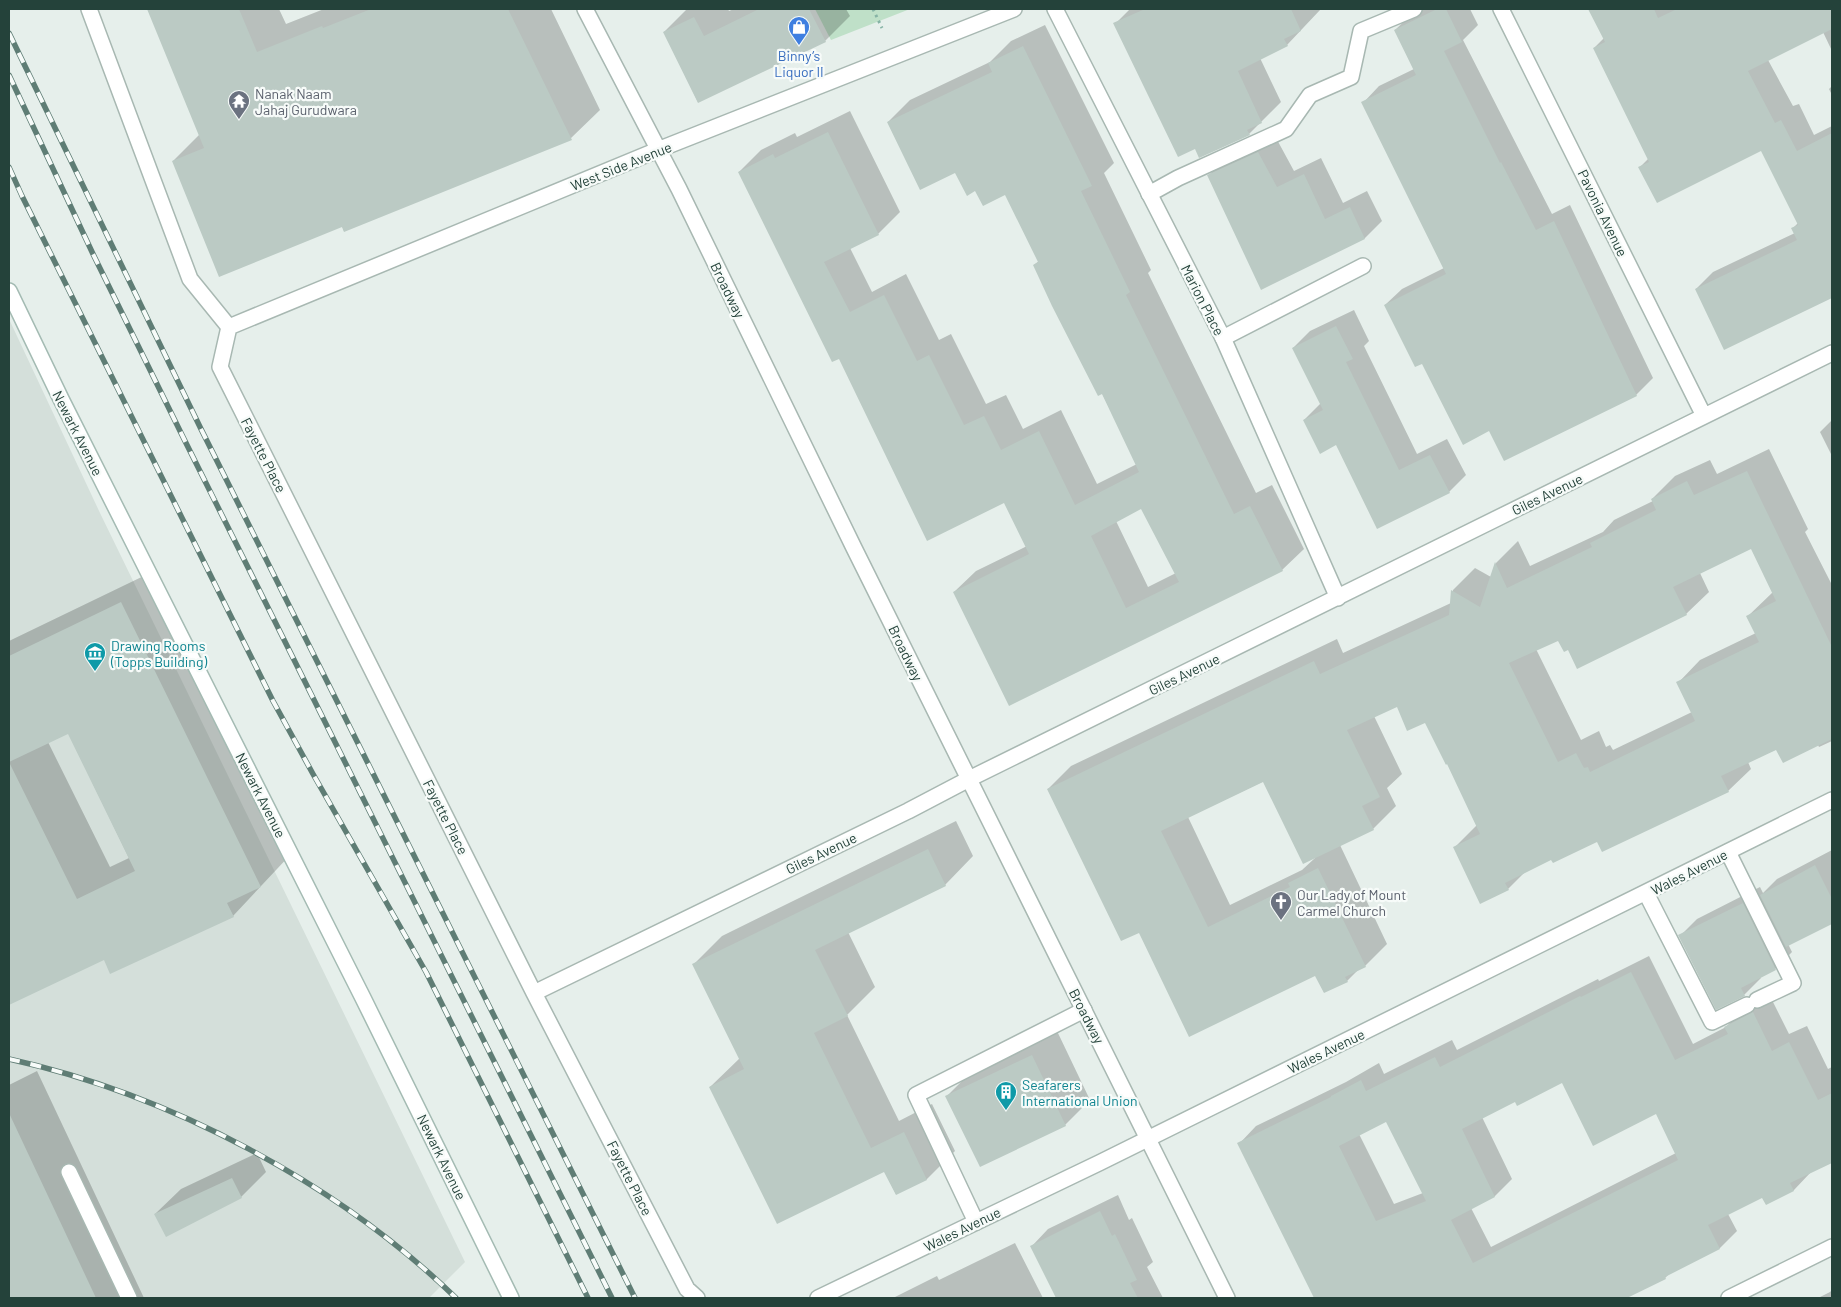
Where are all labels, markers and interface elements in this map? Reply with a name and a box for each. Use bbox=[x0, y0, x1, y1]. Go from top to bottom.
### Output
shop icon: Binny’s Liquor II bbox=[787, 15, 811, 46]
place label: Binny’s Liquor II bbox=[774, 47, 824, 80]
place label: Nanak Naam Jahaj Gurudwara bbox=[255, 85, 357, 118]
temple icon: Nanak Naam Jahaj Gurudwara bbox=[227, 89, 251, 120]
street label: West Side Avenue bbox=[568, 138, 674, 194]
street label: Pavonia Avenue bbox=[1575, 167, 1631, 259]
street label: Broadway bbox=[707, 259, 749, 321]
street label: Marion Place bbox=[1178, 262, 1228, 338]
street label: Newark Avenue bbox=[49, 388, 107, 478]
street label: Fayette Place bbox=[238, 415, 290, 495]
street label: Giles Avenue bbox=[1509, 470, 1585, 518]
street label: Broadway bbox=[885, 622, 927, 684]
place label: Drawing Rooms (Topps Building) bbox=[110, 637, 207, 670]
museum icon: Drawing Rooms (Topps Building) bbox=[83, 641, 107, 672]
street label: Giles Avenue bbox=[1146, 650, 1222, 698]
street label: Newark Avenue bbox=[232, 750, 290, 840]
street label: Fayette Place bbox=[420, 777, 472, 857]
street label: Giles Avenue bbox=[783, 829, 859, 877]
street label: Wales Avenue bbox=[1648, 846, 1730, 898]
place label: Our Lady of Mount Carmel Church bbox=[1297, 886, 1406, 919]
church icon: Our Lady of Mount Carmel Church bbox=[1269, 890, 1293, 921]
street label: Broadway bbox=[1066, 986, 1108, 1047]
street label: Wales Avenue bbox=[1285, 1025, 1367, 1077]
place label: Seafarers International Union bbox=[1022, 1076, 1138, 1109]
building icon: Seafarers International Union bbox=[994, 1080, 1018, 1111]
street label: Newark Avenue bbox=[414, 1111, 470, 1203]
street label: Fayette Place bbox=[604, 1138, 656, 1218]
street label: Wales Avenue bbox=[921, 1203, 1003, 1255]

